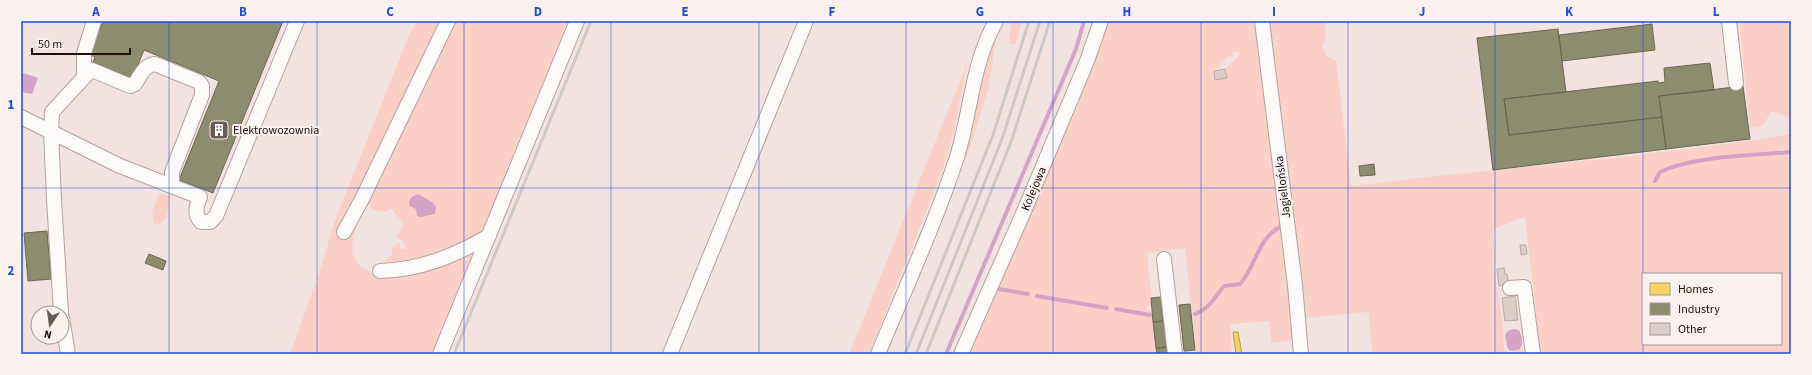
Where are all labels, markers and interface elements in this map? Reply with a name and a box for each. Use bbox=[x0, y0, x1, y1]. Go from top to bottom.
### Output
text: A bbox=[91, 3, 100, 21]
text: B bbox=[239, 3, 247, 21]
text: C bbox=[386, 3, 394, 21]
text: D bbox=[534, 3, 542, 21]
text: E bbox=[681, 3, 689, 21]
text: F bbox=[829, 3, 836, 21]
text: G bbox=[976, 3, 984, 21]
text: H bbox=[1123, 3, 1131, 21]
text: I bbox=[1272, 3, 1276, 21]
text: J bbox=[1419, 3, 1425, 21]
text: K bbox=[1565, 3, 1574, 21]
text: L bbox=[1713, 3, 1720, 21]
scale bar bbox=[32, 30, 130, 56]
text: 50 m bbox=[38, 36, 62, 53]
text: 1 bbox=[8, 96, 15, 114]
building icon: Elektrowozownia bbox=[208, 119, 230, 141]
place label: Elektrowozownia bbox=[233, 122, 319, 139]
street label: Jagiellońska bbox=[1271, 155, 1295, 219]
street label: Kolejowa bbox=[1017, 164, 1051, 214]
text: 2 bbox=[8, 262, 15, 280]
legend bbox=[1642, 273, 1782, 345]
text: Homes bbox=[1678, 281, 1713, 298]
text: Industry bbox=[1678, 301, 1720, 318]
north arrow bbox=[30, 305, 70, 345]
text: Other bbox=[1678, 321, 1708, 338]
text: N bbox=[43, 326, 53, 342]

